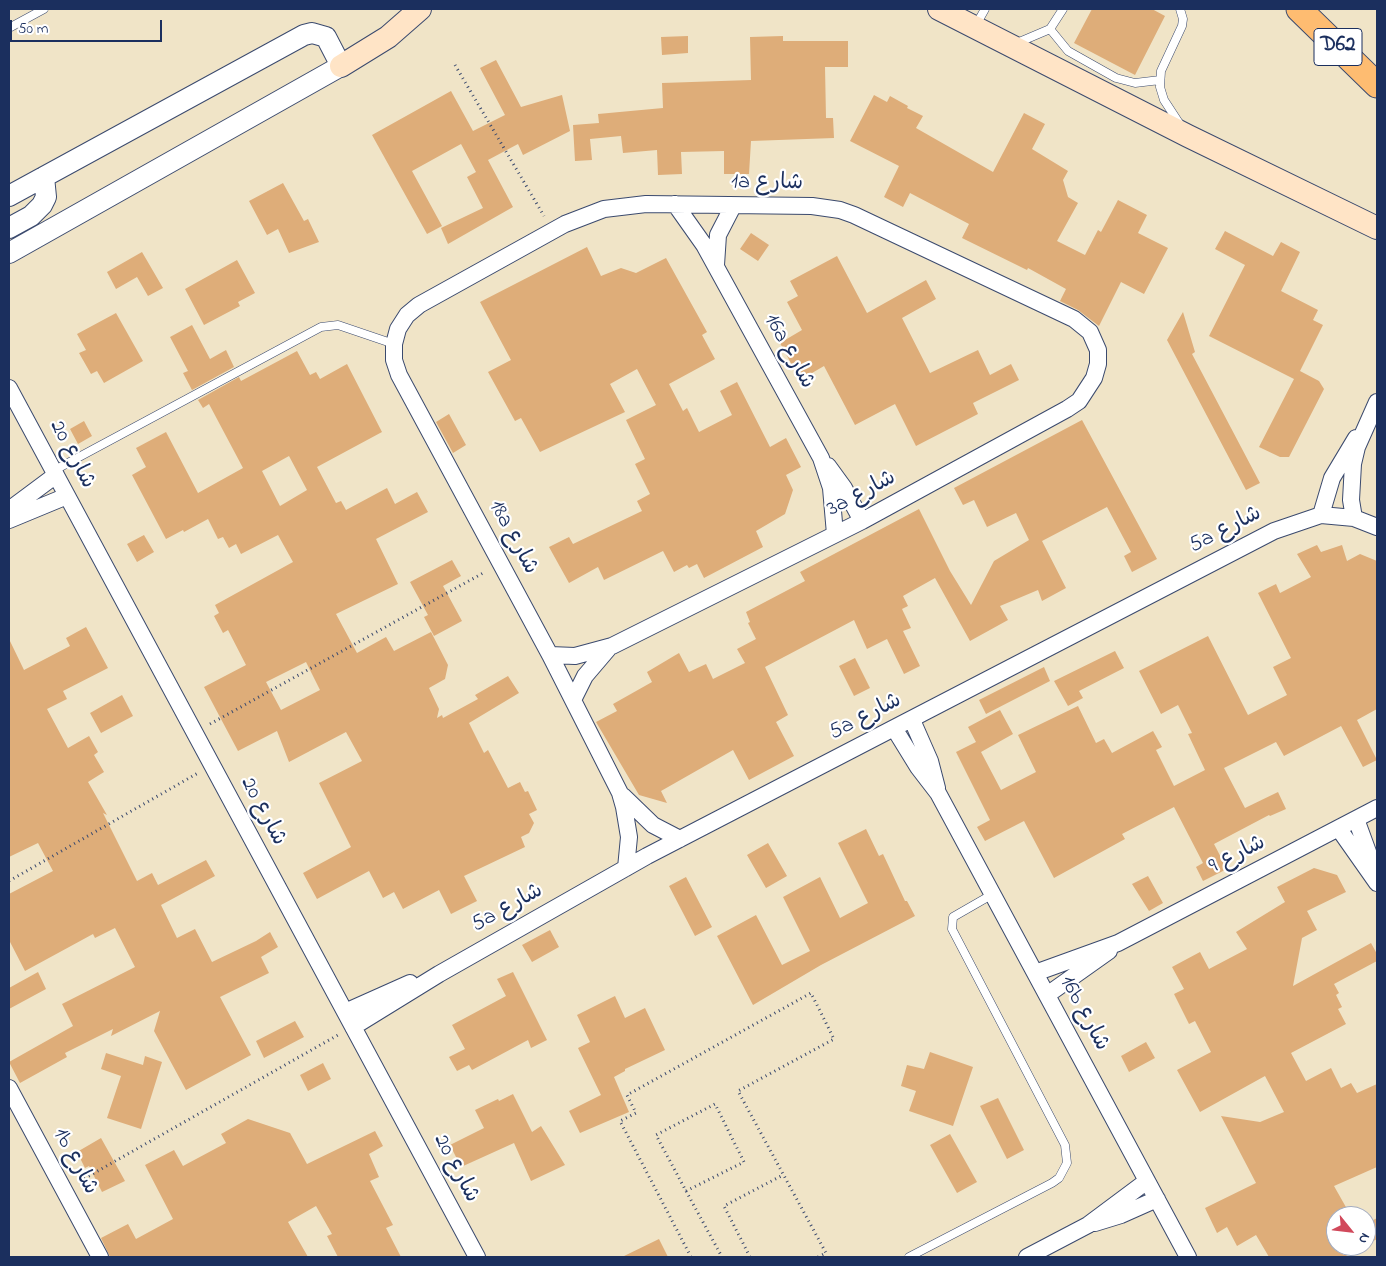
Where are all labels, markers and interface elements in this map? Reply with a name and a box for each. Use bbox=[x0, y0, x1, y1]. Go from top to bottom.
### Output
scale bar bbox=[12, 10, 165, 42]
text: 50 m bbox=[18, 18, 48, 40]
road number: D62 bbox=[1314, 28, 1362, 66]
street label: 1a شارع bbox=[731, 170, 803, 198]
street label: 16a شارع bbox=[757, 310, 819, 394]
street label: شارع 20 bbox=[42, 416, 100, 494]
street label: 3a شارع bbox=[823, 466, 901, 524]
street label: 18a شارع bbox=[482, 496, 542, 580]
street label: 5a شارع bbox=[1185, 502, 1267, 560]
street label: 5a شارع bbox=[825, 689, 907, 747]
street label: شارع 20 bbox=[233, 773, 291, 851]
street label: شارع 9 bbox=[1205, 831, 1271, 881]
street label: 5a شارع bbox=[468, 879, 548, 939]
street label: 16b شارع bbox=[1052, 972, 1114, 1056]
street label: 1b شارع bbox=[46, 1124, 102, 1200]
street label: شارع 20 bbox=[426, 1130, 484, 1208]
north arrow bbox=[1326, 1206, 1376, 1256]
text: N bbox=[1352, 1229, 1375, 1247]

